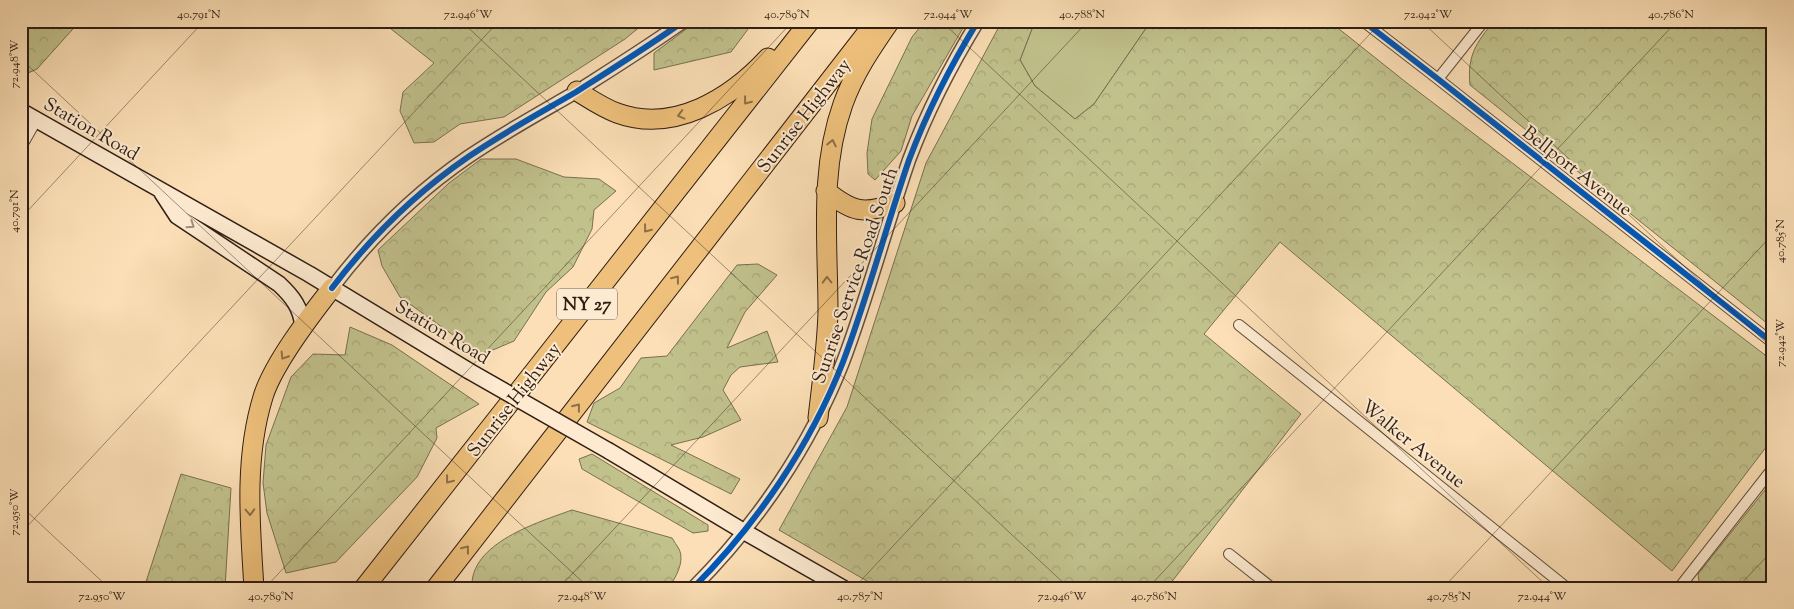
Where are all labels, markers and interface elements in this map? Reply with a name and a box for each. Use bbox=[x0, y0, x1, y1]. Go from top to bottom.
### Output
text: 40.791°N bbox=[177, 6, 221, 24]
text: 72.946°W bbox=[444, 6, 493, 24]
text: 40.789°N bbox=[764, 6, 810, 24]
text: 72.944°W bbox=[924, 6, 973, 24]
text: 40.788°N bbox=[1059, 6, 1105, 24]
text: 72.942°W bbox=[1404, 6, 1453, 24]
text: 40.786°N bbox=[1648, 6, 1694, 24]
text: 72.948°W bbox=[6, 39, 24, 88]
street label: Sunrise Highway bbox=[752, 53, 859, 180]
street label: Station Road bbox=[38, 92, 144, 169]
one-way arrow bbox=[744, 95, 753, 105]
one-way arrow bbox=[678, 109, 686, 119]
street label: Bellport Avenue bbox=[1516, 120, 1637, 224]
one-way arrow bbox=[827, 139, 837, 148]
street label: Sunrise Service Road South bbox=[807, 164, 906, 388]
text: 40.791°N bbox=[6, 189, 24, 233]
one-way arrow bbox=[186, 219, 195, 229]
text: 40.785°N bbox=[1772, 219, 1790, 263]
one-way arrow bbox=[643, 223, 652, 232]
one-way arrow bbox=[671, 276, 679, 285]
one-way arrow bbox=[822, 276, 832, 284]
road number: NY 27 bbox=[557, 288, 617, 320]
street label: Station Road bbox=[389, 294, 495, 372]
text: 72.942°W bbox=[1772, 318, 1790, 367]
street label: Sunrise Highway bbox=[462, 337, 569, 464]
one-way arrow bbox=[281, 351, 291, 360]
street label: Walker Avenue bbox=[1354, 394, 1471, 496]
one-way arrow bbox=[571, 404, 579, 413]
one-way arrow bbox=[446, 474, 454, 483]
text: 72.950°W bbox=[6, 488, 24, 535]
one-way arrow bbox=[244, 508, 255, 516]
one-way arrow bbox=[461, 546, 469, 555]
text: 72.950°W bbox=[79, 588, 126, 606]
text: 40.789°N bbox=[248, 588, 294, 606]
text: 72.948°W bbox=[558, 588, 607, 606]
text: 40.787°N bbox=[837, 588, 883, 606]
text: 72.946°W bbox=[1038, 588, 1087, 606]
text: 40.786°N bbox=[1131, 588, 1177, 606]
text: 40.785°N bbox=[1427, 588, 1471, 606]
text: 72.944°W bbox=[1518, 588, 1567, 606]

